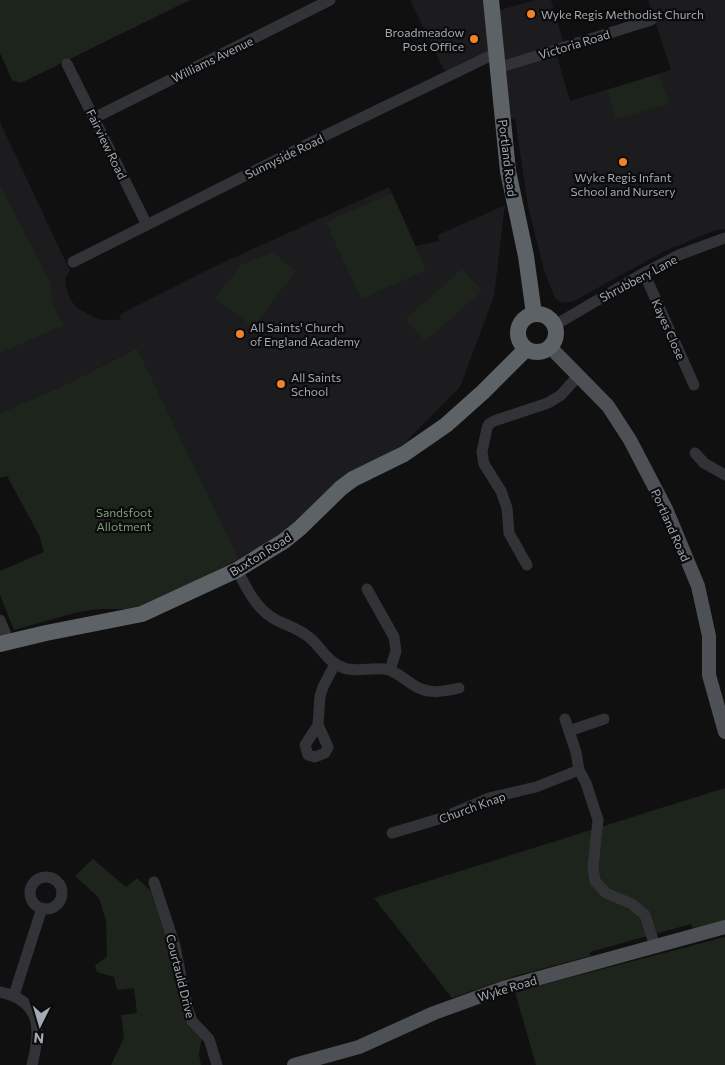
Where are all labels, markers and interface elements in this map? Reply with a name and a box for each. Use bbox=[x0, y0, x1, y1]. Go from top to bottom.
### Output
place label: Wyke Regis Methodist Church bbox=[541, 7, 704, 21]
marker: Wyke Regis Methodist Church bbox=[525, 8, 537, 20]
place label: Broadmeadow Post Office bbox=[385, 25, 464, 53]
street label: Victoria Road bbox=[537, 27, 611, 61]
street label: Williams Avenue bbox=[169, 33, 255, 85]
marker: Broadmeadow Post Office bbox=[468, 33, 480, 45]
street label: Fairview Road bbox=[84, 107, 130, 181]
street label: Portland Road bbox=[496, 119, 520, 197]
street label: Sunnyside Road bbox=[242, 131, 326, 181]
marker: Wyke Regis Infant School and Nursery bbox=[617, 156, 629, 168]
place label: Wyke Regis Infant School and Nursery bbox=[570, 170, 676, 198]
street label: Shrubbery Lane bbox=[597, 252, 679, 304]
street label: Kayes Close bbox=[650, 297, 688, 361]
place label: All Saints' Church of England Academy bbox=[250, 320, 360, 348]
marker: All Saints' Church of England Academy bbox=[234, 328, 246, 340]
place label: All Saints School bbox=[291, 370, 341, 398]
marker: All Saints School bbox=[275, 378, 287, 390]
street label: Portland Road bbox=[649, 487, 693, 563]
park label: Sandsfoot Allotment bbox=[96, 505, 152, 533]
street label: Buxton Road bbox=[227, 529, 293, 578]
street label: Church Knap bbox=[437, 788, 507, 826]
street label: Courtauld Drive bbox=[164, 933, 198, 1019]
street label: Wyke Road bbox=[476, 972, 538, 1004]
north arrow bbox=[15, 1000, 65, 1050]
text: N bbox=[33, 1030, 45, 1047]

